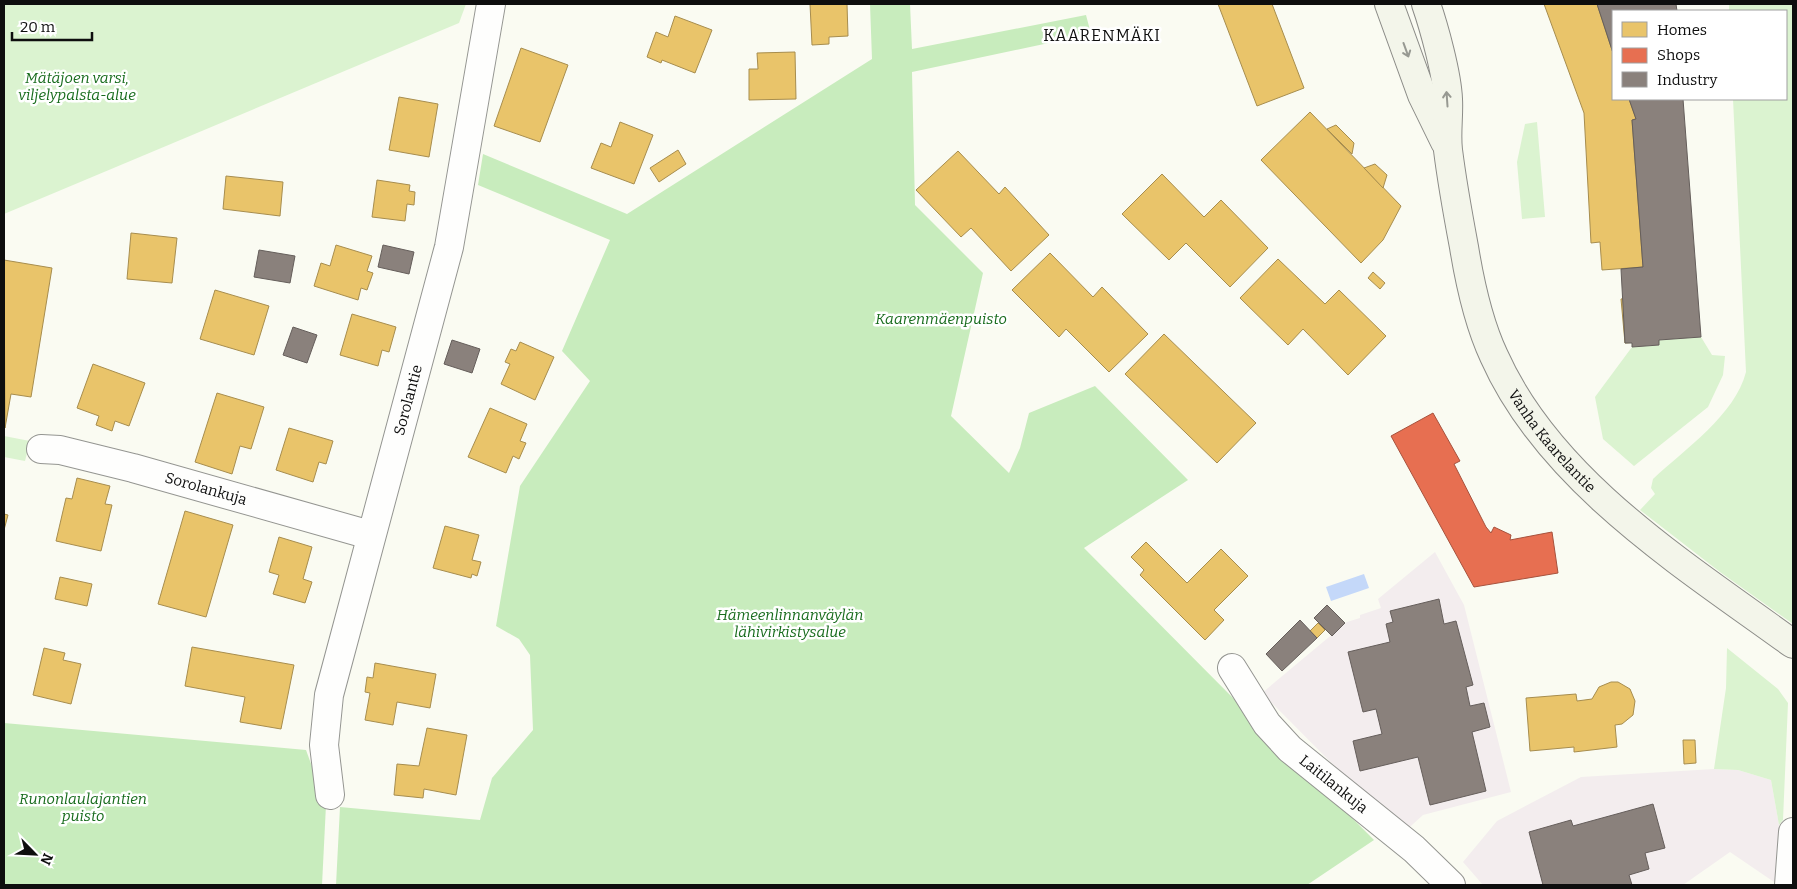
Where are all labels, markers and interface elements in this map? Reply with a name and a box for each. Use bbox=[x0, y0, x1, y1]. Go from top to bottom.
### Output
scale bar bbox=[12, 10, 92, 42]
legend bbox=[1612, 10, 1787, 100]
text: 20 m bbox=[20, 18, 56, 36]
text: Homes bbox=[1657, 21, 1707, 39]
district label: KAARENMÄKI bbox=[1043, 26, 1161, 45]
one-way arrow bbox=[1402, 41, 1411, 57]
text: Shops bbox=[1657, 46, 1700, 64]
park label: Mätäjoen varsi, viljelypalsta-alue bbox=[18, 69, 136, 104]
text: Industry bbox=[1657, 71, 1717, 89]
one-way arrow bbox=[1443, 92, 1452, 108]
park label: Kaarenmäenpuisto bbox=[875, 310, 1007, 328]
street label: Sorolantie bbox=[390, 363, 426, 437]
street label: Vanha Kaarelantie bbox=[1504, 386, 1599, 496]
street label: Sorolankuja bbox=[163, 469, 249, 509]
park label: Hämeenlinnanväylän lähivirkistysalue bbox=[717, 606, 863, 641]
street label: Laitilankuja bbox=[1296, 751, 1371, 817]
park label: Runonlaulajantien puisto bbox=[19, 790, 147, 825]
north arrow bbox=[10, 829, 60, 879]
text: N bbox=[36, 851, 56, 868]

